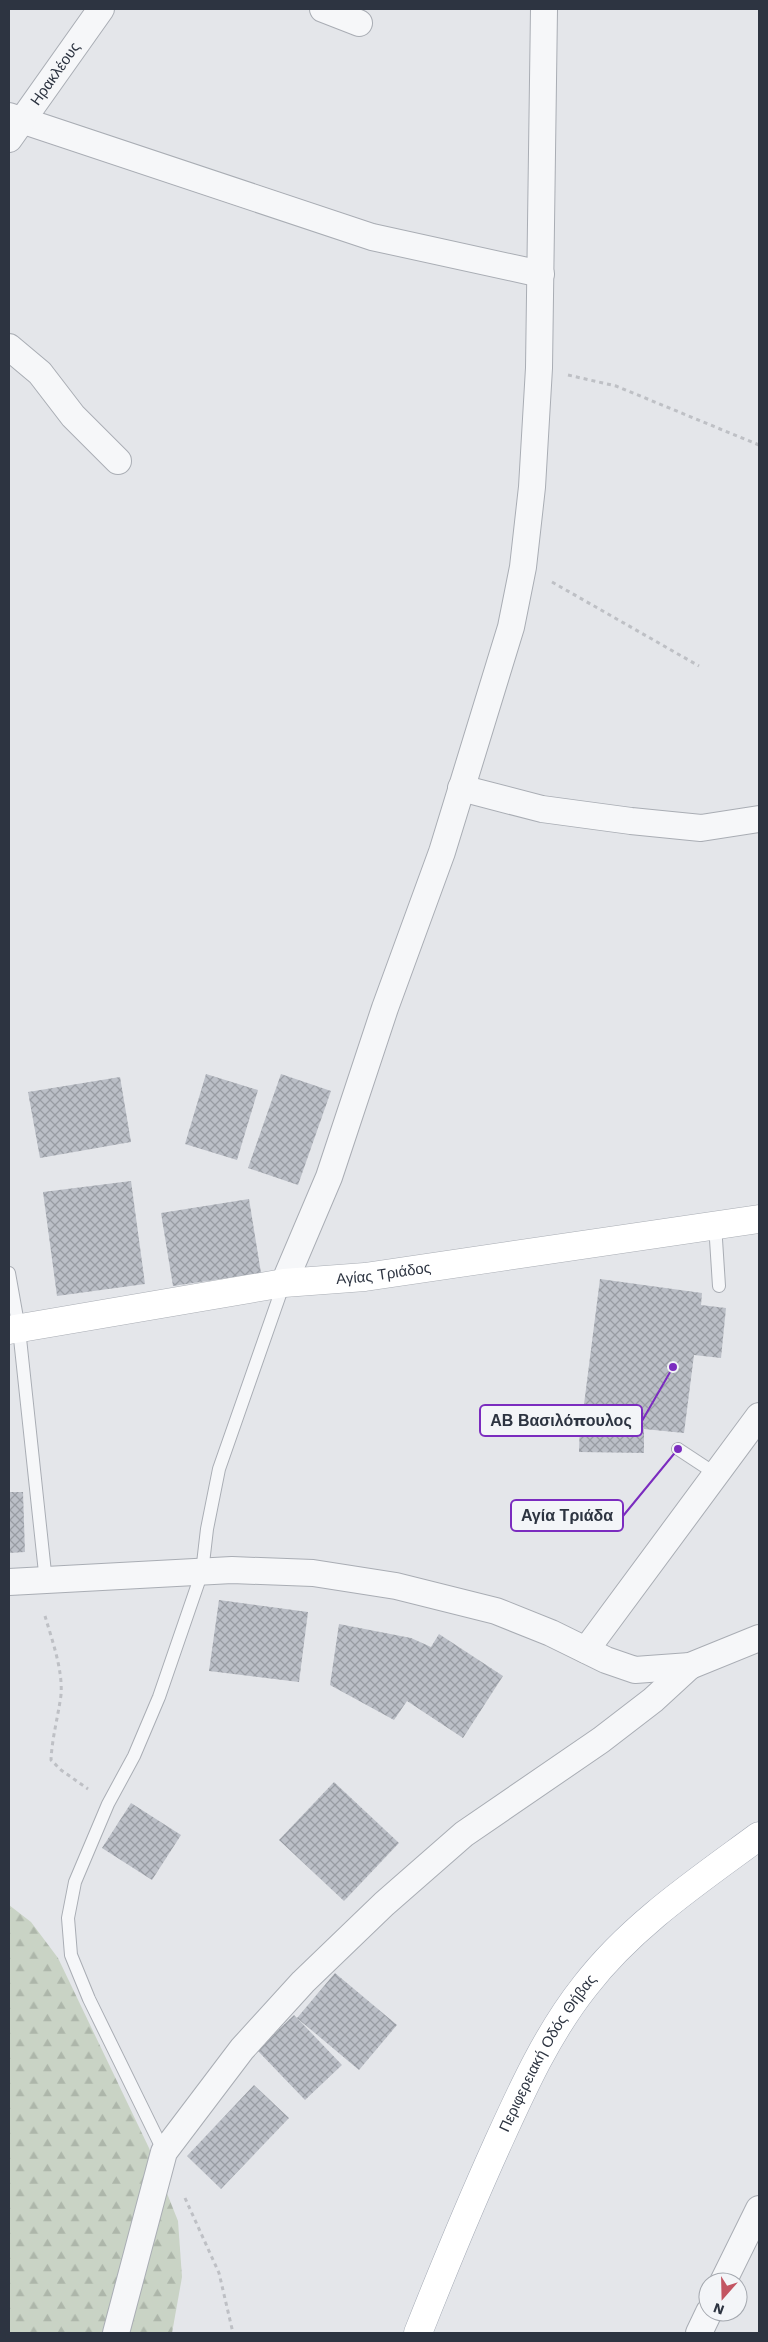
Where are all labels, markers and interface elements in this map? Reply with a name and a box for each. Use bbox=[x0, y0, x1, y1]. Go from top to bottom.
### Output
street label: Ηρακλέους bbox=[27, 38, 84, 109]
street label: Αγίας Τριάδος bbox=[336, 1258, 432, 1288]
callout: ΑΒ Βασιλόπουλος bbox=[480, 1405, 642, 1436]
text: ΑΒ Βασιλόπουλος bbox=[490, 1411, 632, 1430]
callout: Αγία Τριάδα bbox=[511, 1500, 623, 1531]
text: Αγία Τριάδα bbox=[521, 1506, 613, 1525]
street label: Περιφερειακή Οδός Θήβας bbox=[495, 1971, 600, 2135]
north arrow bbox=[698, 2272, 748, 2322]
text: N bbox=[711, 2300, 726, 2319]

